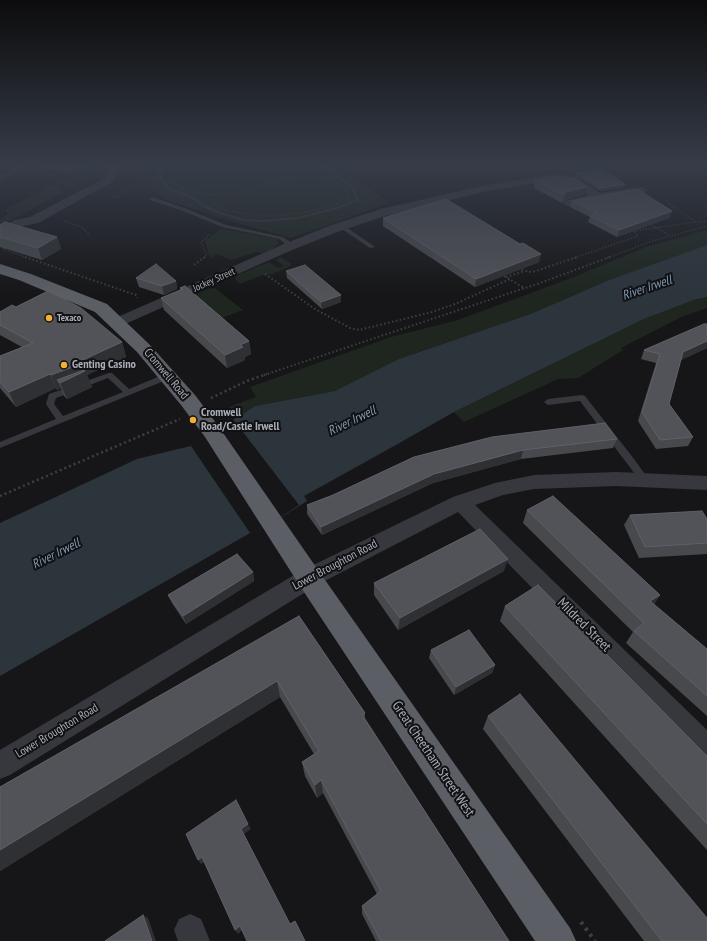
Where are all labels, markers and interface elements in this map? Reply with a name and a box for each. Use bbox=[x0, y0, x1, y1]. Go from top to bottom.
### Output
street label: Jockey Street bbox=[191, 265, 237, 295]
water label: River Irwell bbox=[620, 272, 674, 304]
place label: Texaco bbox=[57, 312, 81, 324]
marker: Texaco bbox=[44, 313, 54, 323]
street label: Cromwell Road bbox=[141, 346, 191, 402]
place label: Genting Casino bbox=[72, 358, 136, 372]
marker: Genting Casino bbox=[59, 360, 69, 370]
water label: River Irwell bbox=[325, 403, 379, 439]
place label: Cromwell Road/Castle Irwell bbox=[201, 406, 279, 434]
marker: Cromwell Road/Castle Irwell bbox=[188, 415, 198, 425]
water label: River Irwell bbox=[30, 535, 82, 573]
street label: Lower Broughton Road bbox=[290, 537, 380, 593]
street label: Mildred Street bbox=[554, 595, 614, 655]
street label: Great Cheetham Street West bbox=[388, 698, 478, 820]
street label: Lower Broughton Road bbox=[13, 701, 101, 761]

